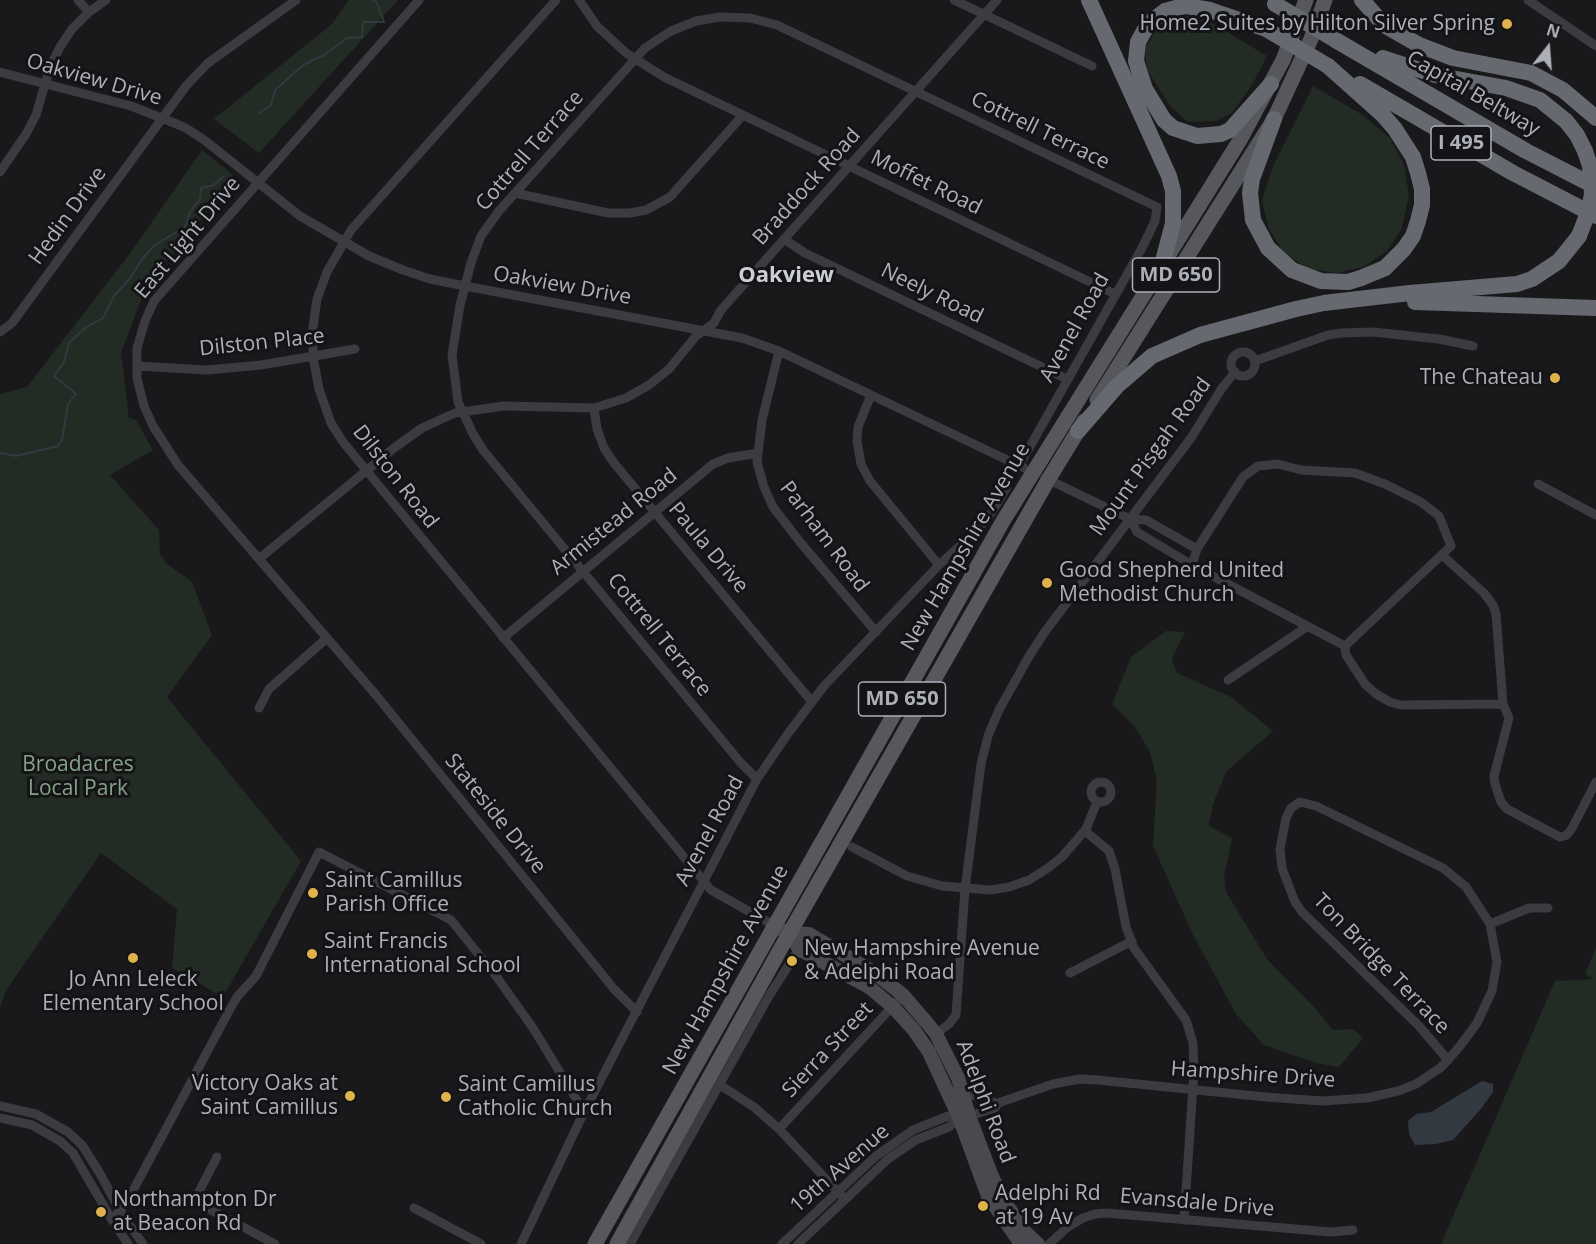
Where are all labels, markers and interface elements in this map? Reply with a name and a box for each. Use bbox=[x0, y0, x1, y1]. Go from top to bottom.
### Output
place label: Home2 Suites by Hilton Silver Spring bbox=[1139, 11, 1495, 37]
marker: Home2 Suites by Hilton Silver Spring bbox=[1500, 17, 1514, 31]
north arrow bbox=[1518, 18, 1578, 78]
text: N bbox=[1544, 18, 1563, 43]
street label: Capital Beltway bbox=[1402, 46, 1544, 142]
street label: Oakview Drive bbox=[23, 49, 165, 111]
street label: Cottrell Terrace bbox=[471, 86, 589, 216]
street label: Cottrell Terrace bbox=[966, 87, 1114, 175]
street label: Braddock Road bbox=[748, 123, 866, 251]
road number: I 495 bbox=[1431, 126, 1491, 160]
street label: Moffet Road bbox=[866, 145, 986, 221]
street label: Hedin Drive bbox=[24, 162, 112, 270]
street label: East Light Drive bbox=[130, 172, 246, 304]
street label: Neely Road bbox=[877, 258, 987, 330]
road number: MD 650 bbox=[1132, 258, 1220, 292]
street label: Oakview Drive bbox=[491, 261, 633, 311]
district label: Oakview bbox=[738, 263, 834, 289]
street label: Avenel Road bbox=[1035, 269, 1115, 387]
street label: Dilston Place bbox=[198, 324, 326, 362]
place label: The Chateau bbox=[1420, 365, 1543, 391]
marker: The Chateau bbox=[1548, 371, 1562, 385]
street label: Mount Pisgah Road bbox=[1085, 373, 1217, 541]
street label: Dilston Road bbox=[347, 420, 443, 534]
street label: New Hampshire Avenue bbox=[896, 439, 1036, 655]
street label: Armistead Road bbox=[545, 463, 683, 581]
street label: Parham Road bbox=[774, 477, 874, 597]
street label: Paula Drive bbox=[663, 497, 753, 599]
place label: Good Shepherd United Methodist Church bbox=[1059, 558, 1284, 608]
street label: Cottrell Terrace bbox=[602, 568, 716, 702]
marker: Good Shepherd United Methodist Church bbox=[1040, 576, 1054, 590]
road number: MD 650 bbox=[858, 682, 946, 716]
street label: Stateside Drive bbox=[439, 749, 551, 879]
park label: Broadacres Local Park bbox=[22, 752, 134, 802]
street label: Avenel Road bbox=[670, 772, 750, 890]
street label: New Hampshire Avenue bbox=[658, 861, 794, 1079]
place label: Saint Camillus Parish Office bbox=[325, 868, 462, 918]
marker: Saint Camillus Parish Office bbox=[306, 886, 320, 900]
street label: Ton Bridge Terrace bbox=[1307, 889, 1455, 1039]
place label: Saint Francis International School bbox=[324, 929, 521, 979]
place label: New Hampshire Avenue & Adelphi Road bbox=[804, 936, 1040, 986]
marker: Saint Francis International School bbox=[305, 947, 319, 961]
marker: Jo Ann Leleck Elementary School bbox=[126, 951, 140, 965]
marker: New Hampshire Avenue & Adelphi Road bbox=[785, 954, 799, 968]
place label: Jo Ann Leleck Elementary School bbox=[42, 967, 224, 1017]
street label: Sierra Street bbox=[777, 997, 879, 1103]
street label: Adelphi Road bbox=[950, 1037, 1020, 1167]
street label: Hampshire Drive bbox=[1170, 1057, 1336, 1093]
place label: Victory Oaks at Saint Camillus bbox=[192, 1071, 338, 1121]
place label: Saint Camillus Catholic Church bbox=[458, 1072, 613, 1122]
marker: Victory Oaks at Saint Camillus bbox=[343, 1089, 357, 1103]
marker: Saint Camillus Catholic Church bbox=[439, 1090, 453, 1104]
street label: 19th Avenue bbox=[785, 1119, 895, 1219]
place label: Adelphi Rd at 19 Av bbox=[995, 1181, 1101, 1231]
street label: Evansdale Drive bbox=[1119, 1184, 1275, 1222]
place label: Northampton Dr at Beacon Rd bbox=[113, 1187, 277, 1237]
marker: Adelphi Rd at 19 Av bbox=[976, 1199, 990, 1213]
marker: Northampton Dr at Beacon Rd bbox=[94, 1205, 108, 1219]

